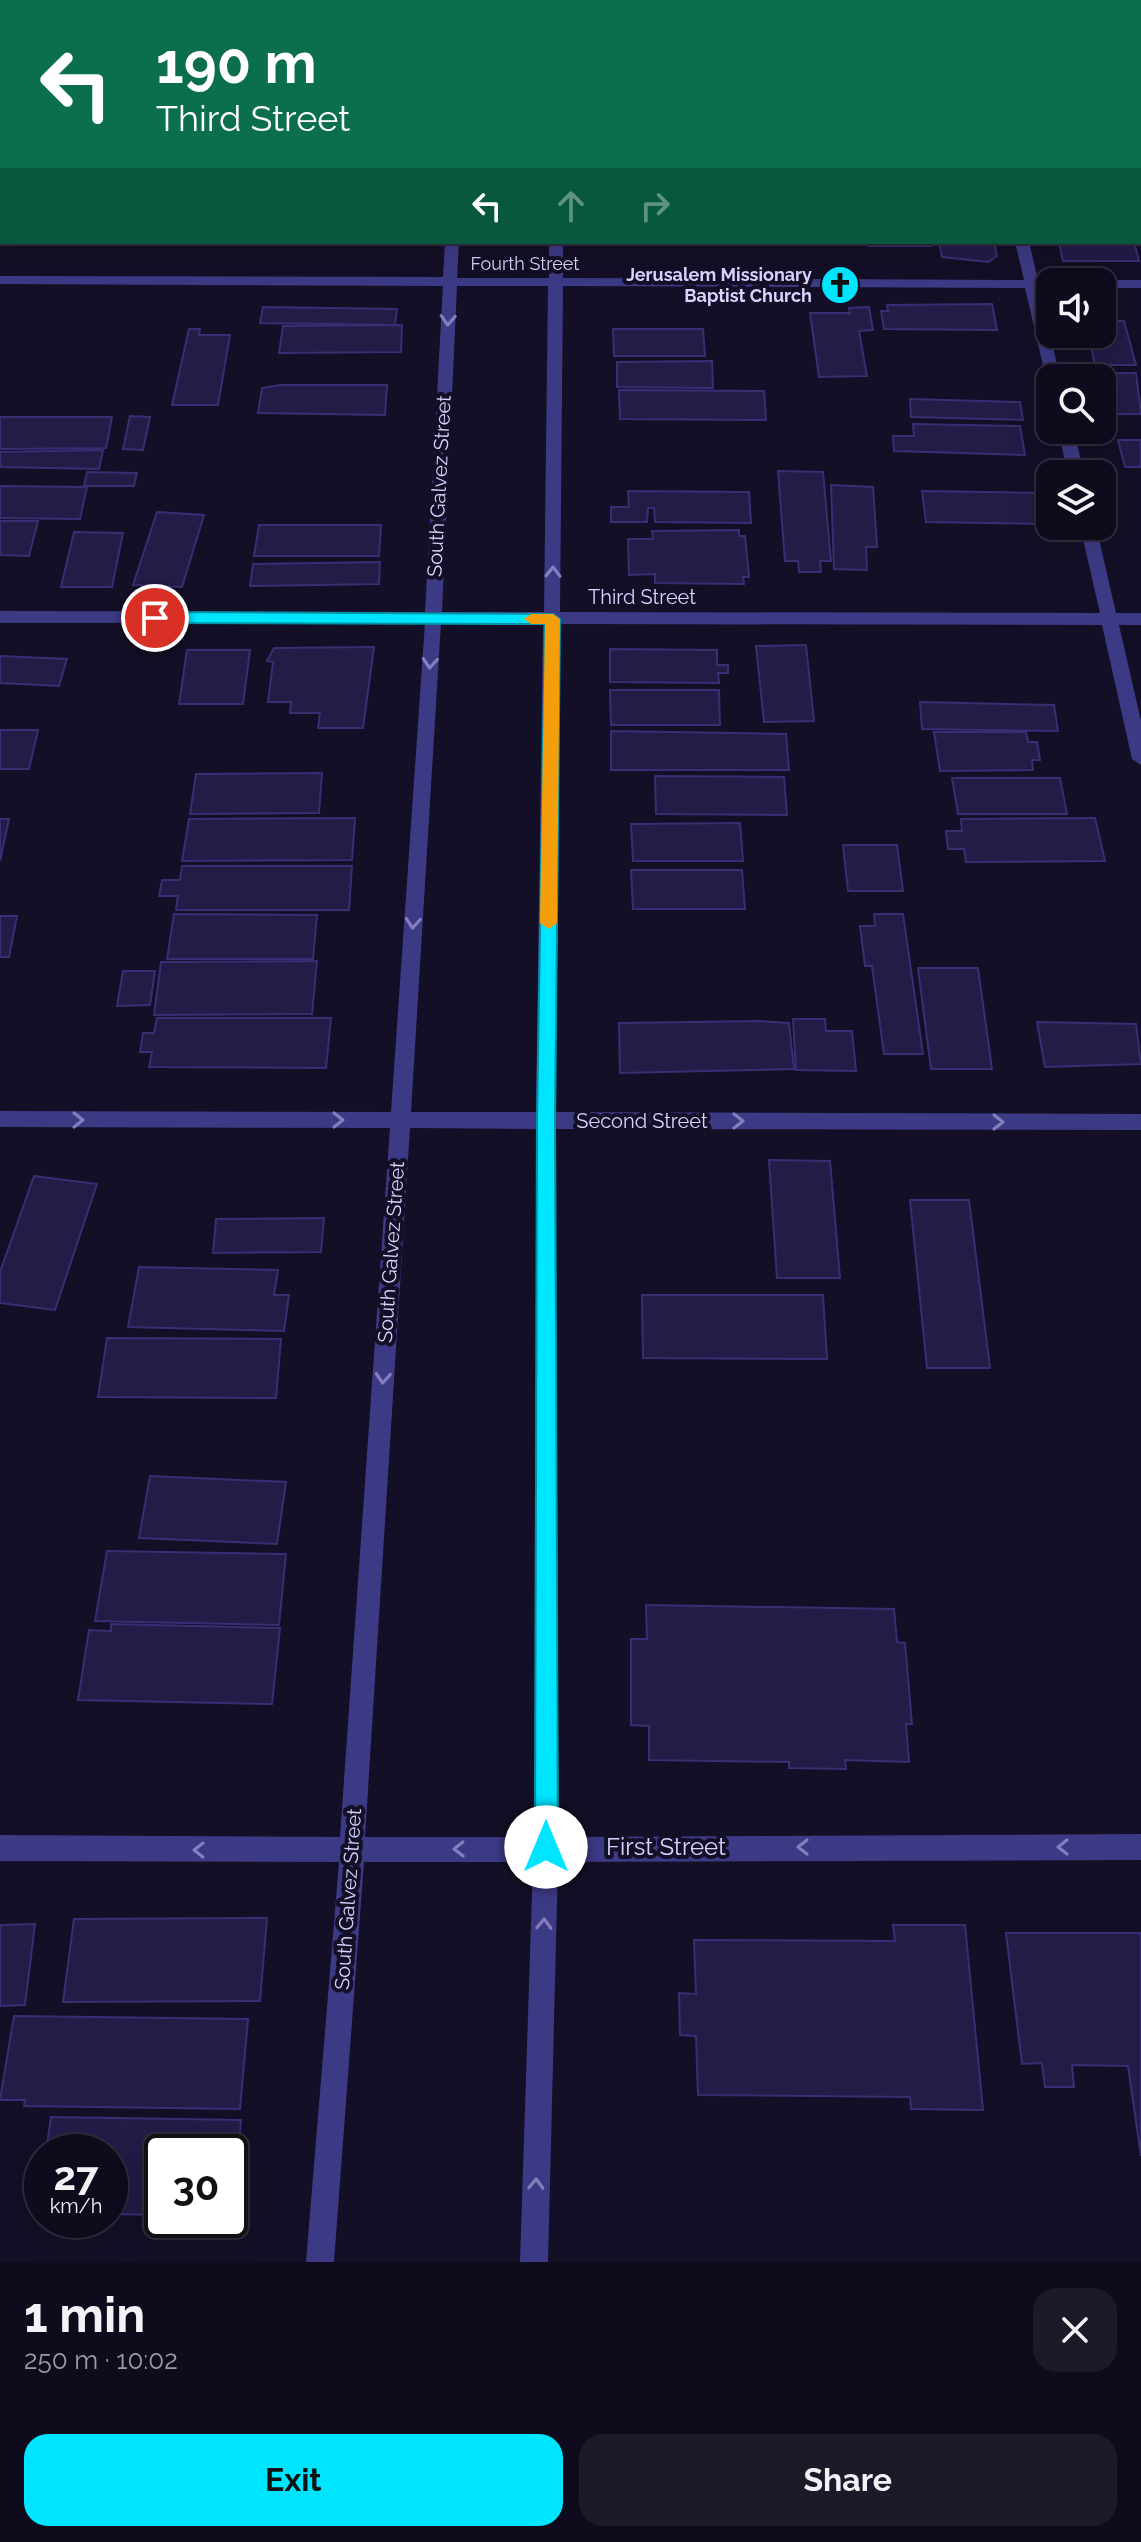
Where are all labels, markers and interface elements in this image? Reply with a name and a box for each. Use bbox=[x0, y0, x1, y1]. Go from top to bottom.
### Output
text: 190 m bbox=[156, 30, 317, 96]
icon: left bbox=[24, 32, 128, 136]
text: Third Street bbox=[156, 97, 350, 139]
icon: left bbox=[465, 184, 509, 228]
icon: ahead bbox=[549, 184, 593, 228]
icon: right bbox=[633, 184, 677, 228]
street label: Fourth Street bbox=[471, 253, 579, 274]
place label: Jerusalem Missionary Baptist Church bbox=[626, 264, 812, 306]
church icon: Jerusalem Missionary Baptist Church bbox=[819, 264, 861, 306]
map controls bbox=[1036, 268, 1116, 540]
button: sound bbox=[1036, 268, 1116, 348]
one-way arrow bbox=[439, 314, 456, 327]
button: search bbox=[1036, 364, 1116, 444]
street label: South Galvez Street bbox=[422, 394, 456, 577]
button: layers bbox=[1036, 460, 1116, 540]
one-way arrow bbox=[544, 565, 562, 578]
pin bbox=[121, 584, 189, 652]
street label: Third Street bbox=[588, 585, 696, 609]
icon: arrive bbox=[133, 596, 177, 640]
one-way arrow bbox=[422, 657, 439, 670]
one-way arrow bbox=[405, 917, 422, 930]
street label: Second Street bbox=[576, 1109, 708, 1133]
one-way arrow bbox=[72, 1111, 85, 1129]
one-way arrow bbox=[332, 1111, 345, 1129]
one-way arrow bbox=[732, 1112, 745, 1130]
one-way arrow bbox=[992, 1113, 1005, 1131]
street label: South Galvez Street bbox=[373, 1160, 409, 1344]
one-way arrow bbox=[375, 1372, 392, 1385]
position arrow bbox=[504, 1805, 588, 1889]
street label: South Galvez Street bbox=[330, 1807, 366, 1991]
street label: First Street bbox=[606, 1832, 726, 1861]
one-way arrow bbox=[796, 1838, 809, 1856]
one-way arrow bbox=[1056, 1838, 1069, 1856]
one-way arrow bbox=[452, 1840, 465, 1858]
one-way arrow bbox=[192, 1841, 205, 1859]
one-way arrow bbox=[536, 1917, 553, 1930]
speed limit sign: 30 bbox=[144, 2134, 248, 2238]
text: 27 bbox=[53, 2152, 98, 2199]
one-way arrow bbox=[527, 2177, 545, 2190]
text: km/h bbox=[50, 2194, 102, 2218]
text: 1 min bbox=[24, 2287, 145, 2343]
button: close bbox=[1033, 2288, 1117, 2372]
text: 250 m · 10:02 bbox=[24, 2345, 178, 2375]
button: Exit bbox=[24, 2434, 563, 2526]
button: Share bbox=[579, 2434, 1117, 2526]

